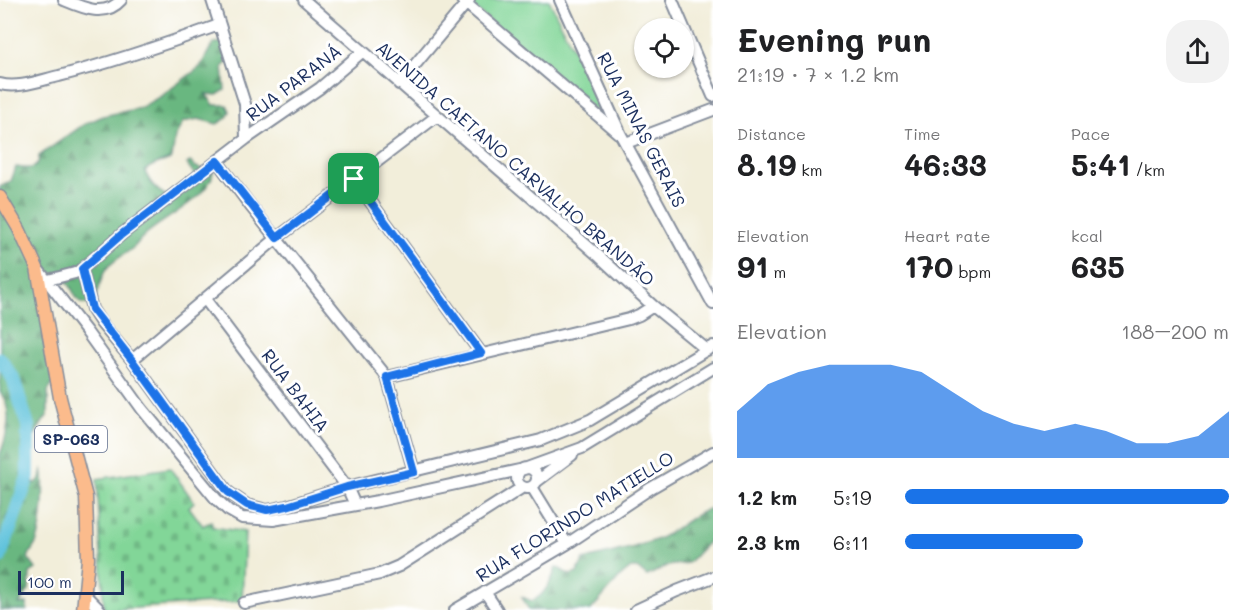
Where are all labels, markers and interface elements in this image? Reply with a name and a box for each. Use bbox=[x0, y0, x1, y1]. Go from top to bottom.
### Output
text: Evening run bbox=[737, 17, 931, 60]
map controls bbox=[634, 18, 694, 78]
button: locate bbox=[634, 18, 694, 78]
button: share bbox=[1166, 20, 1229, 83]
street label: AVENIDA CAETANO CARVALHO BRANDÃO bbox=[371, 35, 660, 291]
street label: RUA PARANÁ bbox=[241, 38, 346, 126]
street label: RUA MINAS GERAIS bbox=[592, 48, 691, 211]
text: 21:19 · 7 × 1.2 km bbox=[737, 61, 899, 87]
text: Distance bbox=[737, 123, 806, 144]
text: Time bbox=[904, 123, 940, 144]
text: Pace bbox=[1071, 123, 1110, 144]
text: 8.19 bbox=[737, 144, 796, 184]
text: 46:33 bbox=[904, 144, 987, 184]
text: 5:41 bbox=[1071, 144, 1130, 184]
pin bbox=[328, 153, 379, 204]
text: km bbox=[796, 159, 823, 180]
text: /km bbox=[1130, 159, 1165, 180]
icon: arrive bbox=[337, 162, 370, 195]
text: Elevation bbox=[737, 225, 809, 246]
text: Heart rate bbox=[904, 225, 990, 246]
text: kcal bbox=[1071, 225, 1103, 246]
text: 91 bbox=[737, 246, 768, 286]
text: 170 bbox=[904, 246, 953, 286]
text: 635 bbox=[1071, 246, 1125, 286]
text: m bbox=[768, 261, 786, 282]
text: bpm bbox=[953, 261, 991, 282]
text: Elevation bbox=[737, 318, 827, 344]
text: 188–200 m bbox=[1121, 318, 1229, 344]
street label: RUA BAHIA bbox=[257, 344, 335, 437]
road number: SP-063 bbox=[35, 426, 107, 452]
street label: RUA FLORINDO MATIELLO bbox=[471, 445, 678, 587]
text: 1.2 km bbox=[737, 484, 797, 510]
text: 5:19 bbox=[833, 484, 872, 510]
text: 2.3 km bbox=[737, 529, 800, 555]
text: 6:11 bbox=[833, 529, 869, 555]
scale bar bbox=[18, 568, 124, 596]
text: 100 m bbox=[27, 571, 72, 592]

